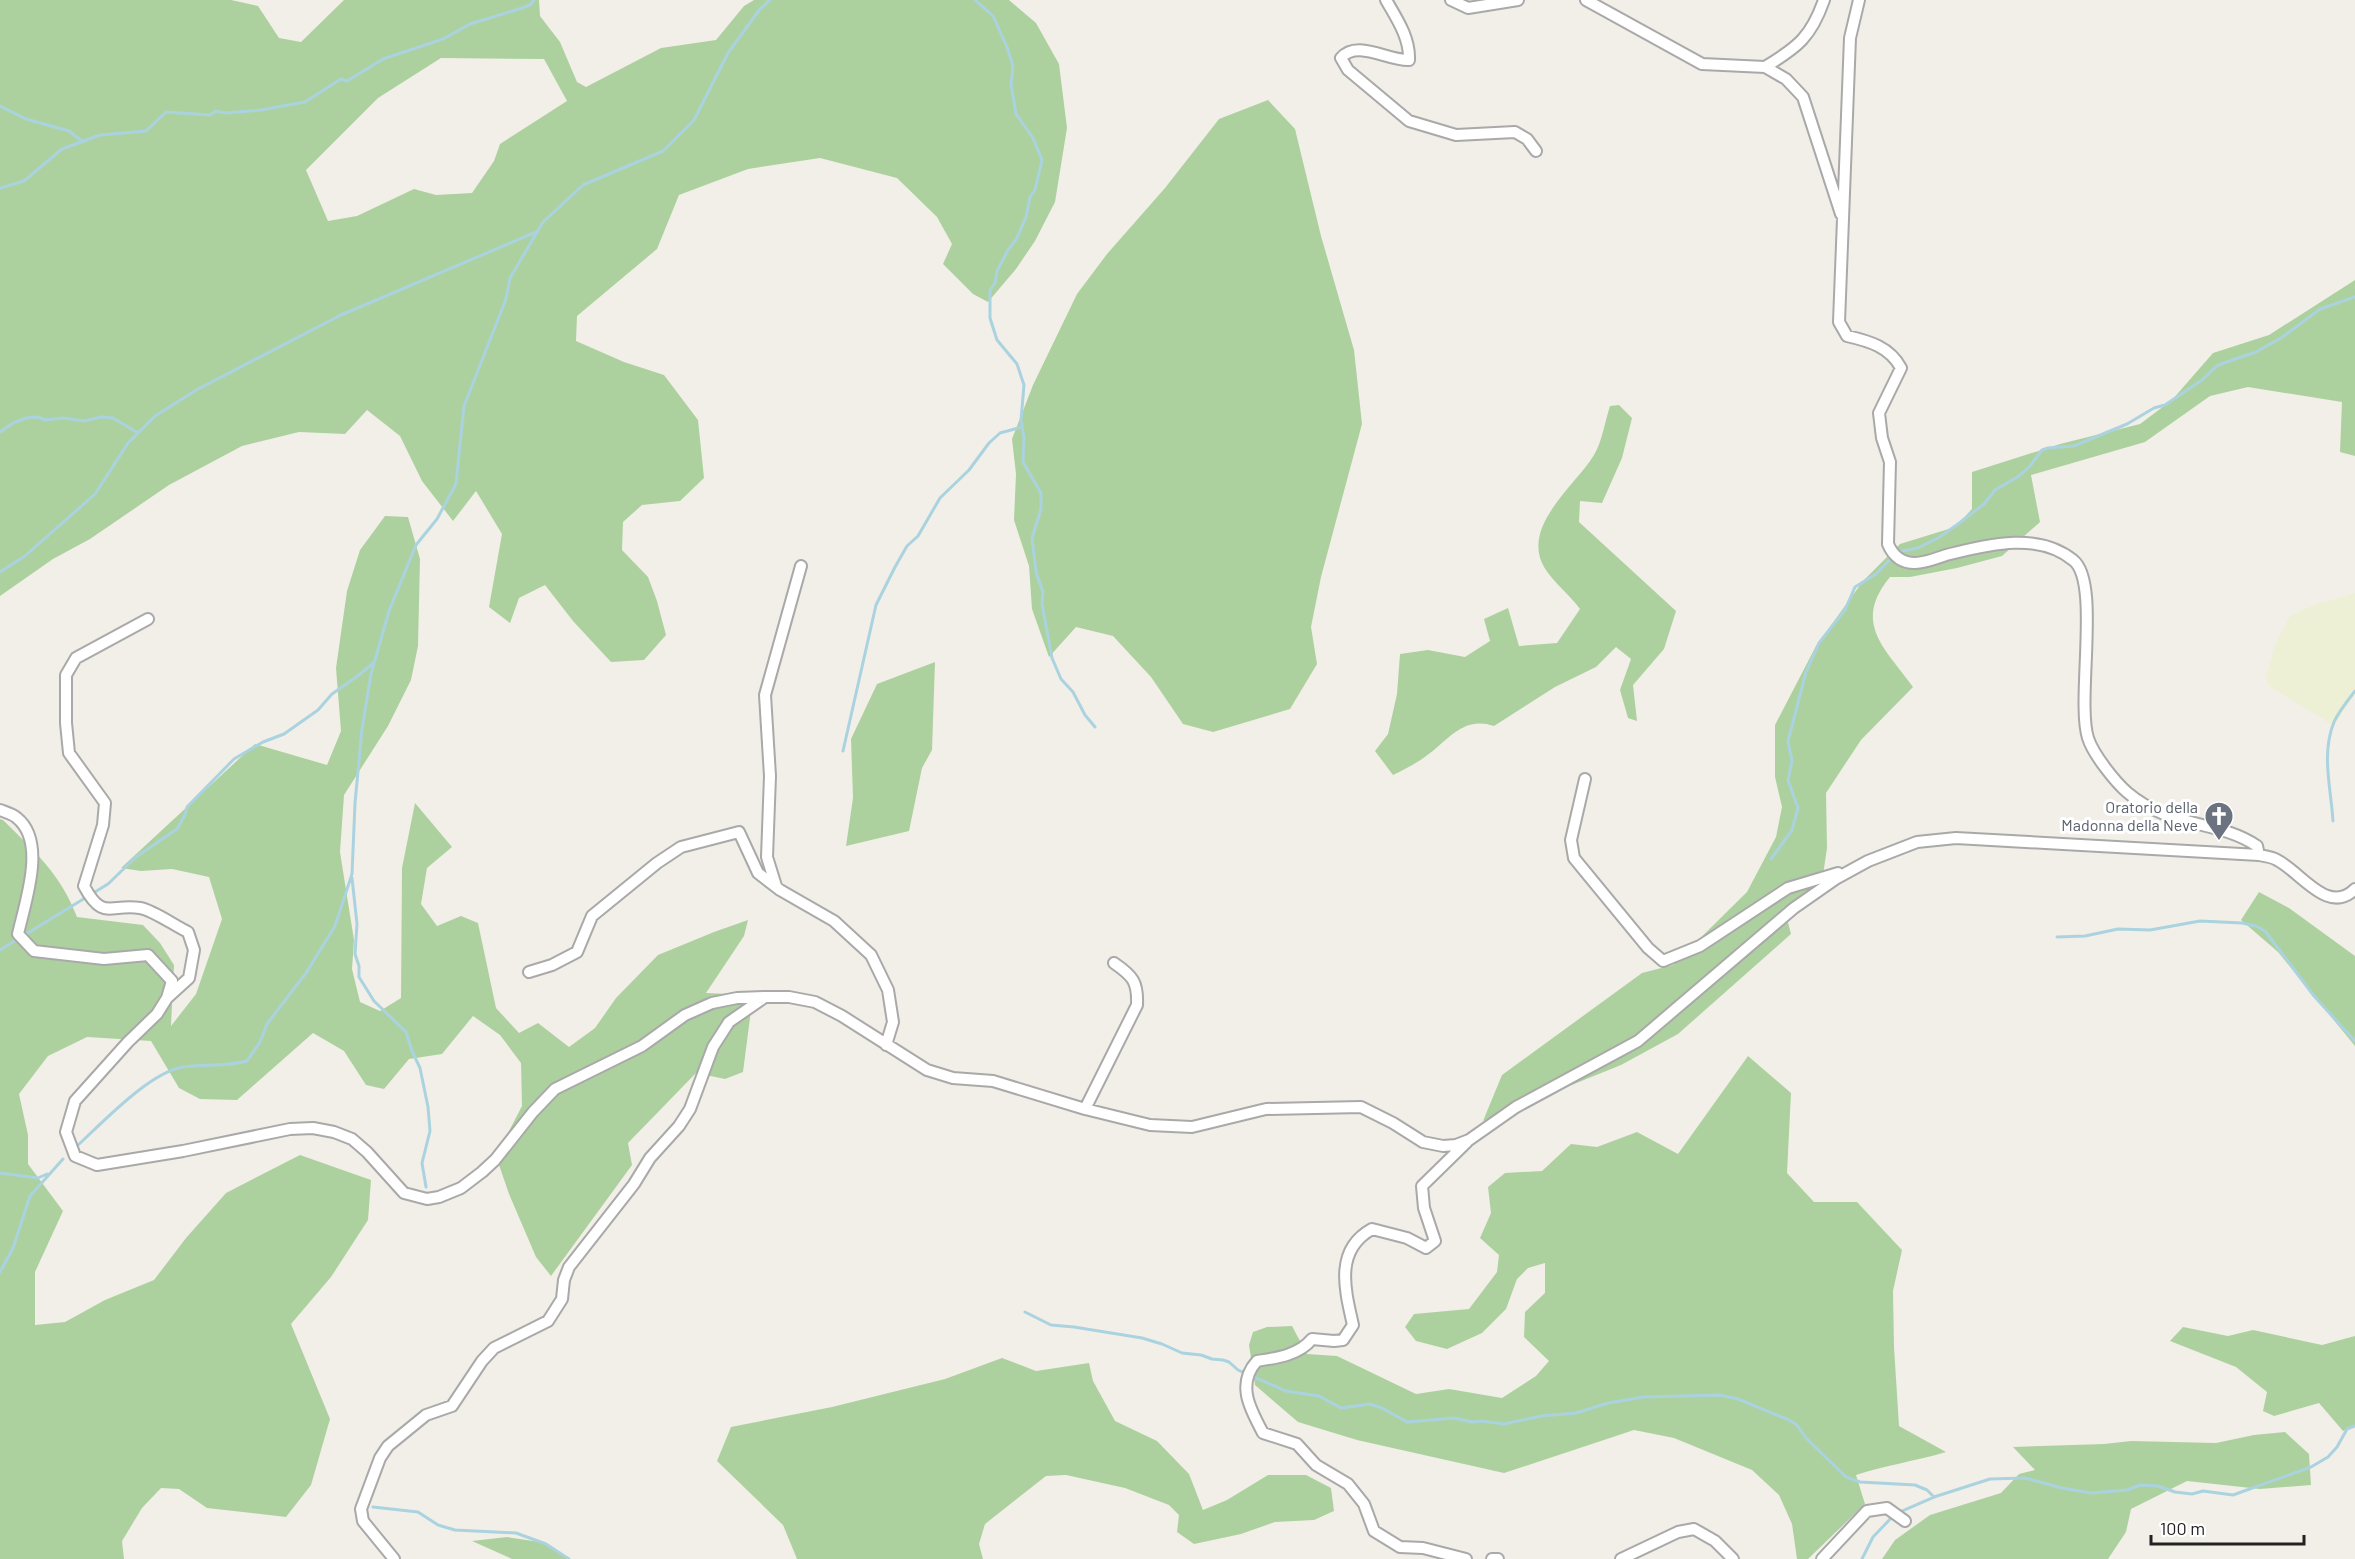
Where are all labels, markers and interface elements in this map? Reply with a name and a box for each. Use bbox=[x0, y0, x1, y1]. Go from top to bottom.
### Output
place label: Oratorio della Madonna della Neve bbox=[2061, 797, 2198, 834]
church icon: Oratorio della Madonna della Neve bbox=[2203, 800, 2235, 842]
scale bar bbox=[2151, 1508, 2304, 1546]
text: 100 m bbox=[2160, 1517, 2205, 1539]

